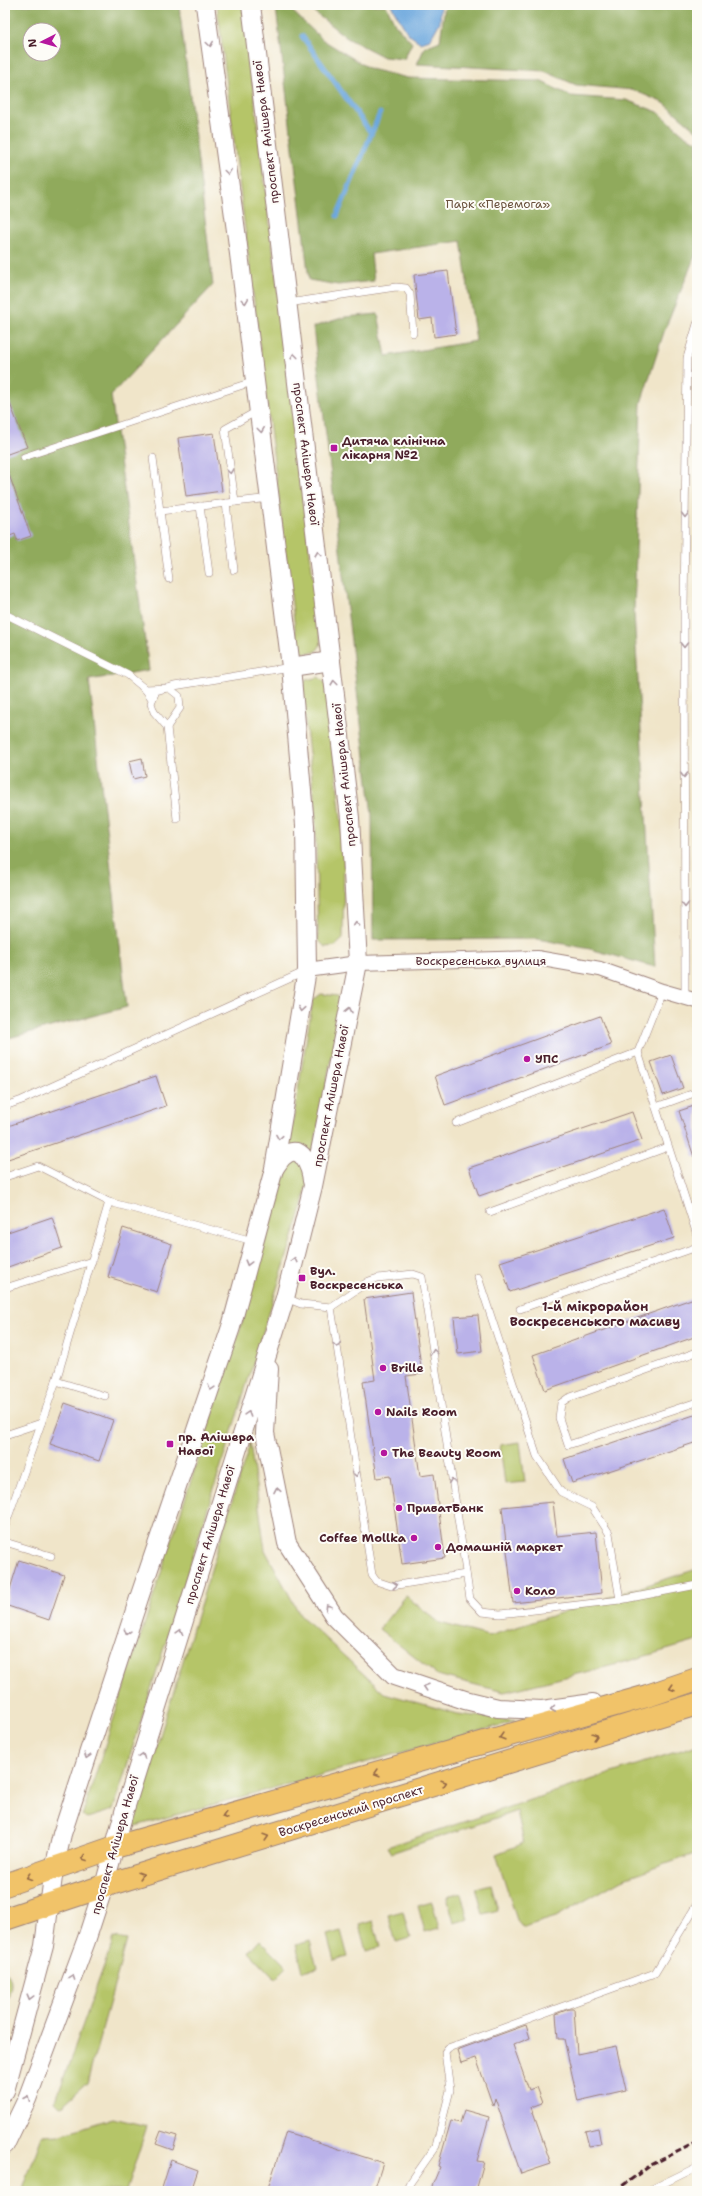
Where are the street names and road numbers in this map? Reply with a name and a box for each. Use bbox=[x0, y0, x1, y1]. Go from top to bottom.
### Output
street label: проспект Алішера Навої bbox=[249, 59, 283, 205]
street label: проспект Алішера Навої bbox=[289, 381, 323, 527]
street label: проспект Алішера Навої bbox=[328, 702, 359, 848]
street label: Воскресенська вулиця bbox=[416, 953, 546, 969]
street label: проспект Алішера Навої bbox=[309, 1023, 353, 1168]
street label: проспект Алішера Навої bbox=[181, 1463, 239, 1606]
street label: проспект Алішера Навої bbox=[87, 1773, 143, 1916]
street label: Воскресенський проспект bbox=[277, 1781, 426, 1841]

